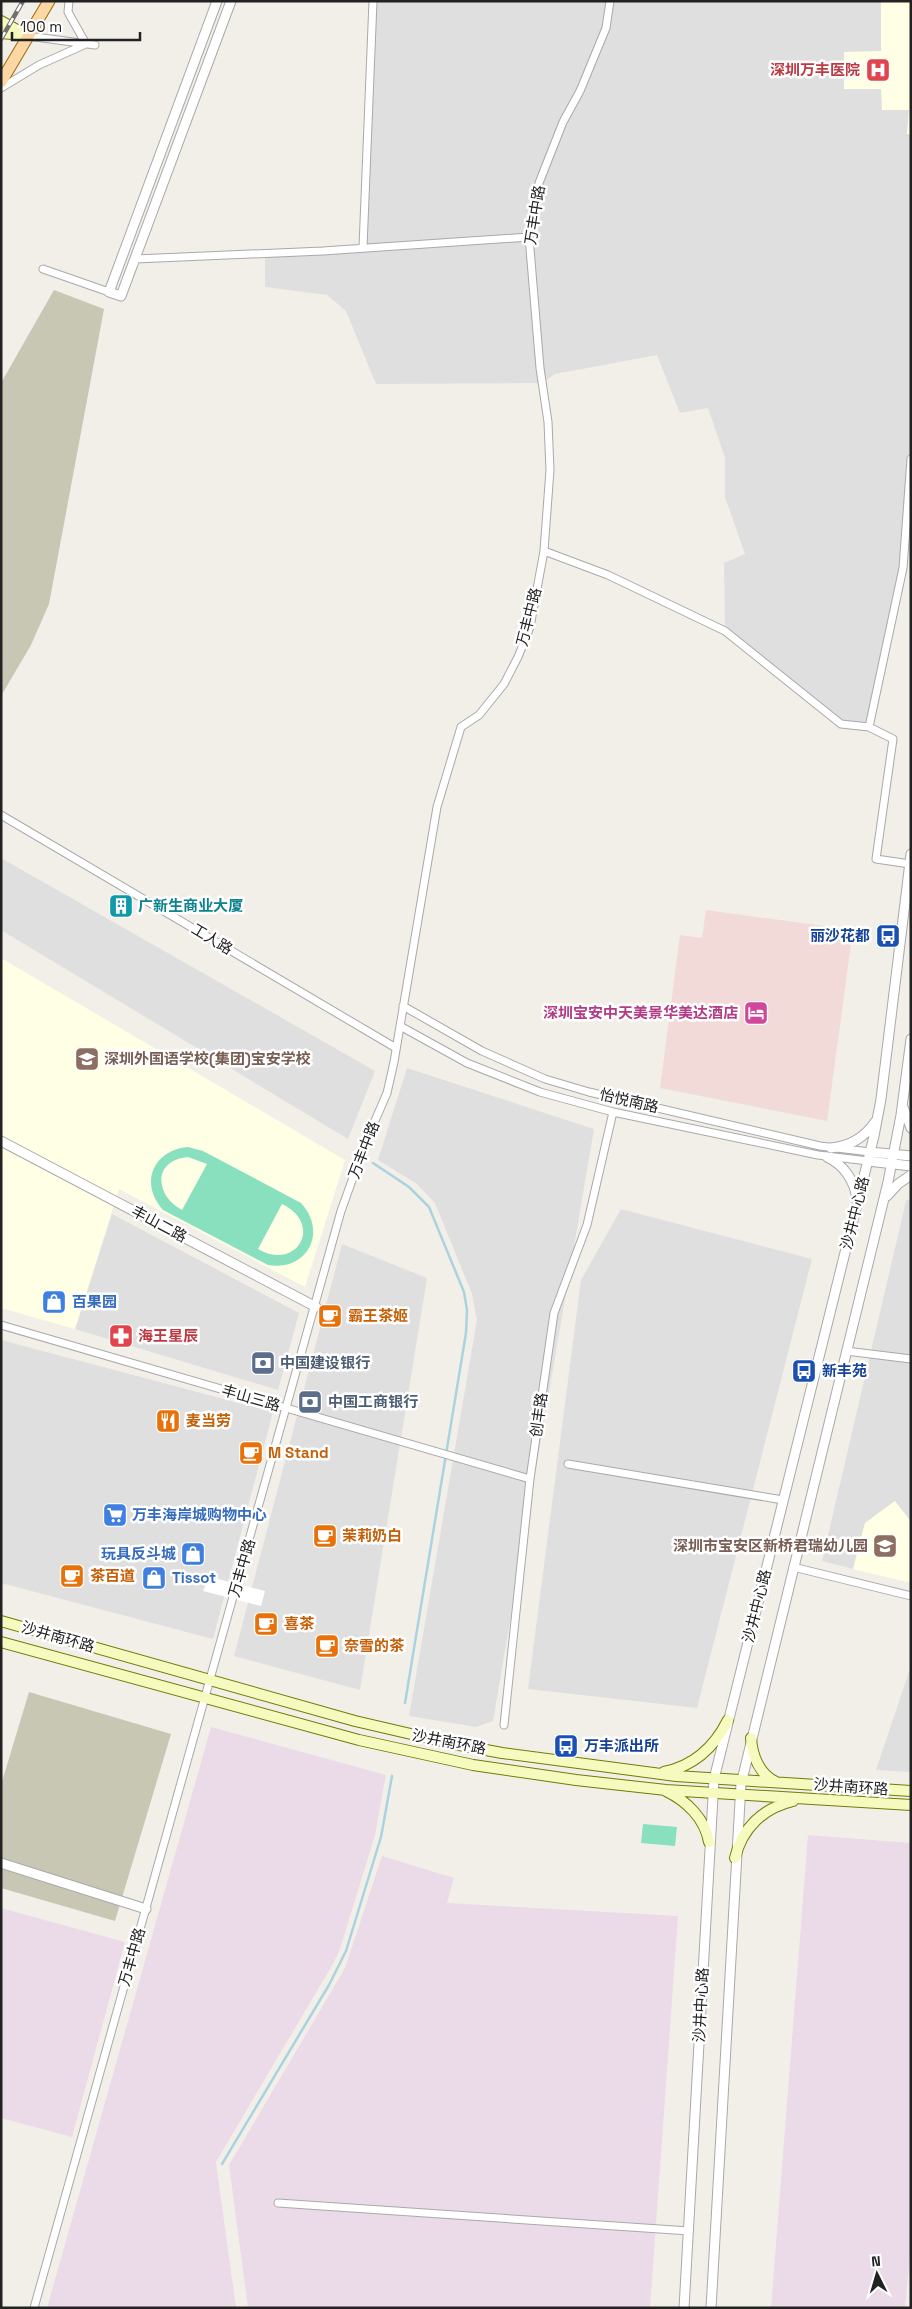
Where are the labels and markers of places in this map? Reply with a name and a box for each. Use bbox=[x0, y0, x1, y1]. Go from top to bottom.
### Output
hospital icon: 深圳万丰医院 bbox=[865, 57, 891, 83]
place label: 深圳万丰医院 bbox=[770, 60, 860, 79]
building icon: 广新生商业大厦 bbox=[108, 893, 134, 919]
place label: 广新生商业大厦 bbox=[138, 896, 243, 915]
bus stop icon: 丽沙花都 bbox=[875, 923, 901, 949]
place label: 丽沙花都 bbox=[810, 926, 870, 945]
hotel icon: 深圳宝安中天美景华美达酒店 bbox=[743, 1000, 769, 1026]
place label: 深圳宝安中天美景华美达酒店 bbox=[543, 1003, 738, 1022]
school or university icon: 深圳外国语学校(集团)宝安学校 bbox=[74, 1046, 100, 1072]
place label: 深圳外国语学校(集团)宝安学校 bbox=[104, 1049, 311, 1068]
shop icon: 百果园 bbox=[41, 1289, 67, 1315]
place label: 百果园 bbox=[72, 1292, 117, 1311]
cafe icon: 霸王茶姬 bbox=[317, 1303, 343, 1329]
place label: 霸王茶姬 bbox=[348, 1306, 408, 1325]
pharmacy icon: 海王星辰 bbox=[108, 1323, 134, 1349]
place label: 海王星辰 bbox=[138, 1326, 198, 1345]
bank icon: 中国建设银行 bbox=[250, 1350, 276, 1376]
place label: 中国建设银行 bbox=[280, 1353, 370, 1372]
bus stop icon: 新丰苑 bbox=[791, 1358, 817, 1384]
place label: 新丰苑 bbox=[822, 1361, 867, 1380]
bank icon: 中国工商银行 bbox=[297, 1389, 323, 1415]
place label: 中国工商银行 bbox=[328, 1392, 418, 1411]
restaurant icon: 麦当劳 bbox=[155, 1408, 181, 1434]
place label: 麦当劳 bbox=[186, 1411, 231, 1430]
cafe icon: M Stand bbox=[238, 1440, 264, 1466]
place label: M Stand bbox=[268, 1443, 328, 1462]
supermarket icon: 万丰海岸城购物中心 bbox=[102, 1502, 128, 1528]
place label: 万丰海岸城购物中心 bbox=[132, 1505, 267, 1524]
cafe icon: 茉莉奶白 bbox=[312, 1523, 338, 1549]
place label: 茉莉奶白 bbox=[342, 1526, 402, 1545]
school or university icon: 深圳市宝安区新桥君瑞幼儿园 bbox=[872, 1533, 898, 1559]
place label: 深圳市宝安区新桥君瑞幼儿园 bbox=[673, 1536, 868, 1555]
shop icon: 玩具反斗城 bbox=[180, 1541, 206, 1567]
place label: 玩具反斗城 bbox=[101, 1544, 176, 1563]
cafe icon: 茶百道 bbox=[59, 1563, 85, 1589]
shop icon: Tissot bbox=[141, 1565, 167, 1591]
place label: 茶百道 bbox=[90, 1566, 135, 1585]
place label: Tissot bbox=[172, 1568, 216, 1587]
cafe icon: 喜茶 bbox=[253, 1611, 279, 1637]
place label: 喜茶 bbox=[284, 1614, 315, 1633]
cafe icon: 奈雪的茶 bbox=[314, 1633, 340, 1659]
place label: 奈雪的茶 bbox=[344, 1636, 405, 1655]
bus stop icon: 万丰派出所 bbox=[553, 1733, 579, 1759]
place label: 万丰派出所 bbox=[584, 1736, 659, 1755]

